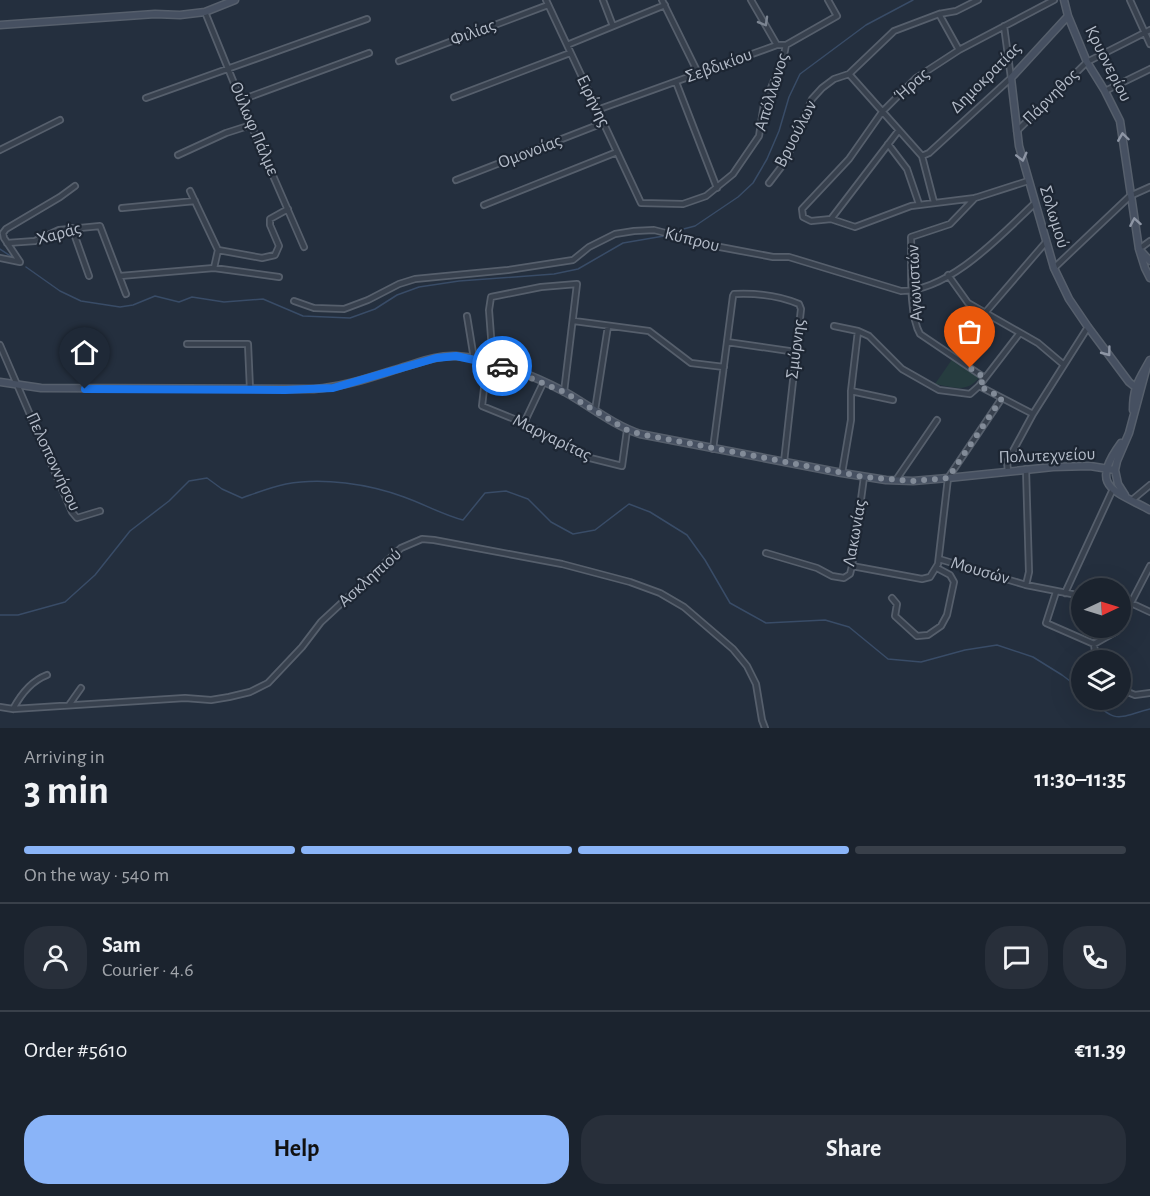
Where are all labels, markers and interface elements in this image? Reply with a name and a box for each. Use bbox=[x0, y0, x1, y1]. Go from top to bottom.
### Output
street label: Φιλίας bbox=[448, 15, 498, 50]
one-way arrow bbox=[757, 16, 768, 26]
street label: Κρυονερίου bbox=[1081, 23, 1136, 105]
street label: Δημοκρατίας bbox=[946, 38, 1025, 117]
street label: Σεβδικίου bbox=[683, 45, 755, 86]
street label: Απόλλωνος bbox=[752, 51, 792, 133]
street label: Ήρας bbox=[891, 65, 933, 105]
street label: Πάρνηθος bbox=[1020, 66, 1082, 128]
street label: Ειρήνης bbox=[573, 72, 613, 130]
street label: Ούλωφ Πάλμε bbox=[226, 79, 282, 179]
street label: Βρυούλων bbox=[772, 97, 821, 170]
street label: Ομονοίας bbox=[495, 131, 564, 172]
one-way arrow bbox=[1117, 133, 1129, 142]
one-way arrow bbox=[1014, 152, 1027, 162]
street label: Σολωμού bbox=[1036, 184, 1072, 250]
one-way arrow bbox=[1129, 217, 1141, 227]
street label: Χαράς bbox=[35, 219, 83, 249]
street label: Κύπρου bbox=[663, 225, 721, 255]
street label: Αγωνιστών bbox=[904, 244, 926, 322]
pin bbox=[944, 306, 995, 368]
icon: bag bbox=[953, 315, 986, 348]
street label: Σμύρνης bbox=[783, 318, 809, 380]
pin bbox=[59, 327, 110, 389]
icon: home bbox=[68, 336, 101, 369]
courier bbox=[472, 336, 532, 396]
one-way arrow bbox=[1100, 346, 1111, 357]
icon: car bbox=[486, 350, 519, 383]
street label: Πελοποννήσου bbox=[22, 410, 84, 514]
street label: Μαργαρίτας bbox=[510, 410, 595, 465]
street label: Πολυτεχνείου bbox=[998, 444, 1096, 467]
street label: Λακωνίας bbox=[839, 498, 870, 568]
street label: Ασκληπιού bbox=[335, 545, 405, 611]
street label: Μουσών bbox=[949, 554, 1012, 588]
north arrow bbox=[1071, 578, 1131, 638]
map controls bbox=[1071, 578, 1131, 710]
button: layers bbox=[1071, 650, 1131, 710]
text: Arriving in bbox=[24, 747, 105, 767]
text: 11:30–11:35 bbox=[1034, 768, 1126, 790]
text: 3 min bbox=[24, 772, 109, 811]
text: On the way · 540 m bbox=[24, 865, 169, 885]
button: person bbox=[24, 926, 87, 989]
button: chat bbox=[985, 926, 1048, 989]
button: phone bbox=[1063, 926, 1126, 989]
text: Sam bbox=[102, 934, 141, 956]
text: Courier · 4.6 bbox=[102, 960, 194, 980]
text: Order #5610 bbox=[24, 1039, 127, 1061]
text: €11.39 bbox=[1075, 1039, 1126, 1061]
button: Help bbox=[24, 1115, 569, 1184]
button: Share bbox=[581, 1115, 1126, 1184]

